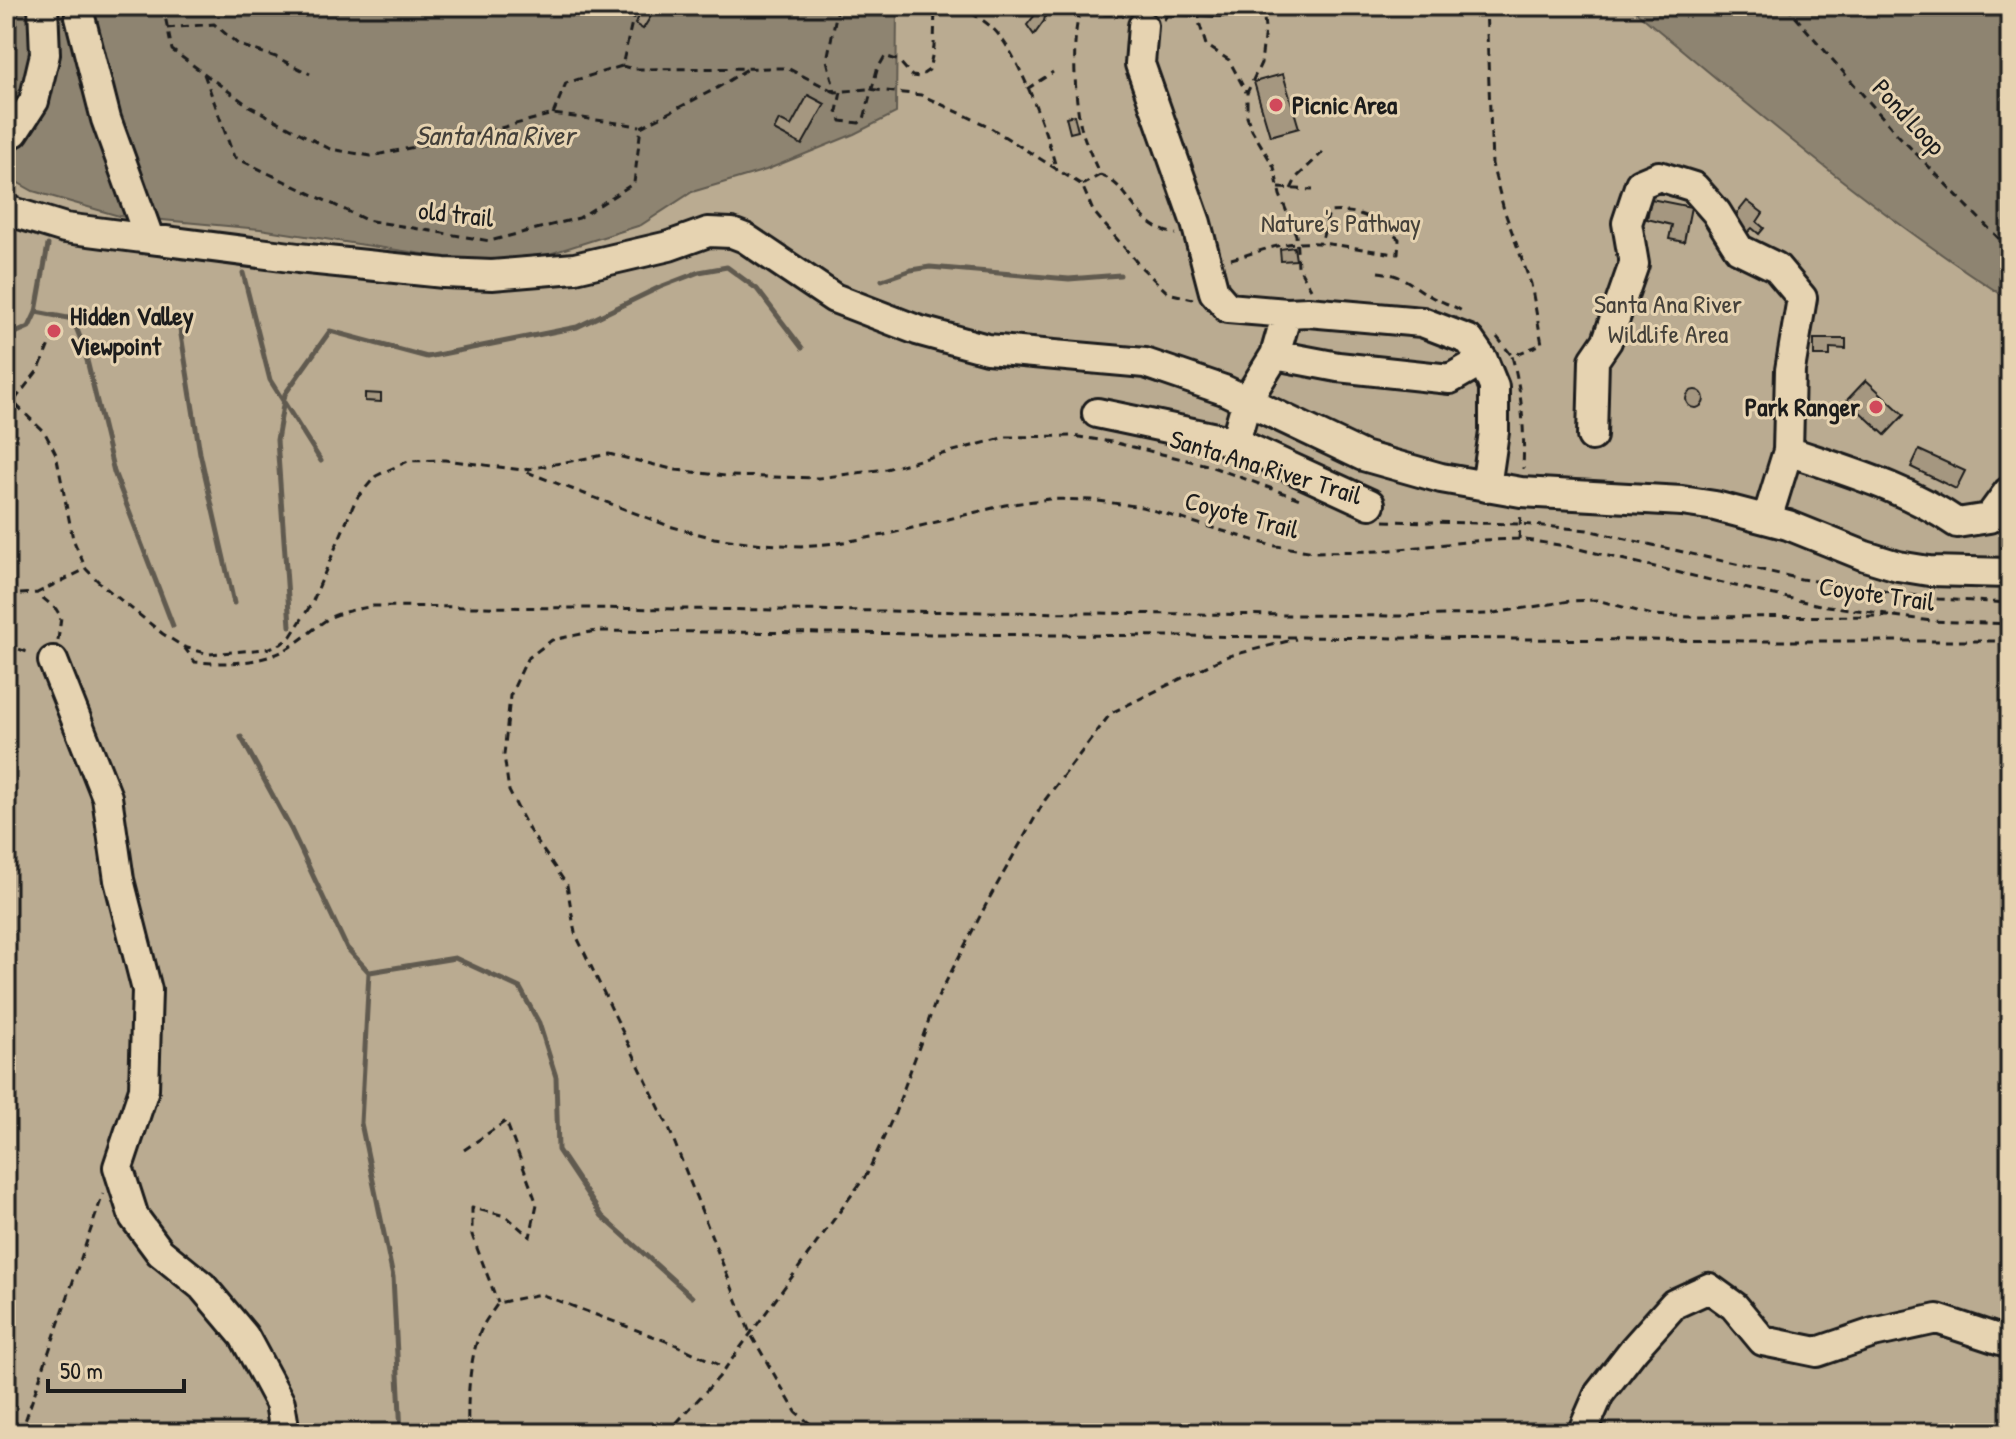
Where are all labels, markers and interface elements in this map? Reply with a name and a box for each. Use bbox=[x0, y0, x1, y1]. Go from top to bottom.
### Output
street label: Pond Loop bbox=[1865, 71, 1954, 162]
place label: Picnic Area bbox=[1292, 87, 1398, 122]
marker: Picnic Area bbox=[1267, 96, 1285, 114]
water label: Santa Ana River bbox=[415, 116, 578, 154]
street label: old trail bbox=[417, 192, 495, 235]
park label: Nature's Pathway bbox=[1261, 205, 1421, 240]
park label: Santa Ana River Wildlife Area bbox=[1594, 286, 1742, 351]
place label: Hidden Valley Viewpoint bbox=[70, 298, 194, 364]
marker: Hidden Valley Viewpoint bbox=[45, 322, 63, 340]
place label: Park Ranger bbox=[1745, 389, 1861, 425]
marker: Park Ranger bbox=[1867, 398, 1885, 416]
street label: Santa Ana River Trail bbox=[1166, 421, 1367, 512]
street label: Coyote Trail bbox=[1181, 483, 1303, 547]
street label: Coyote Trail bbox=[1817, 568, 1937, 619]
scale bar bbox=[48, 1343, 184, 1393]
text: 50 m bbox=[60, 1354, 103, 1386]

